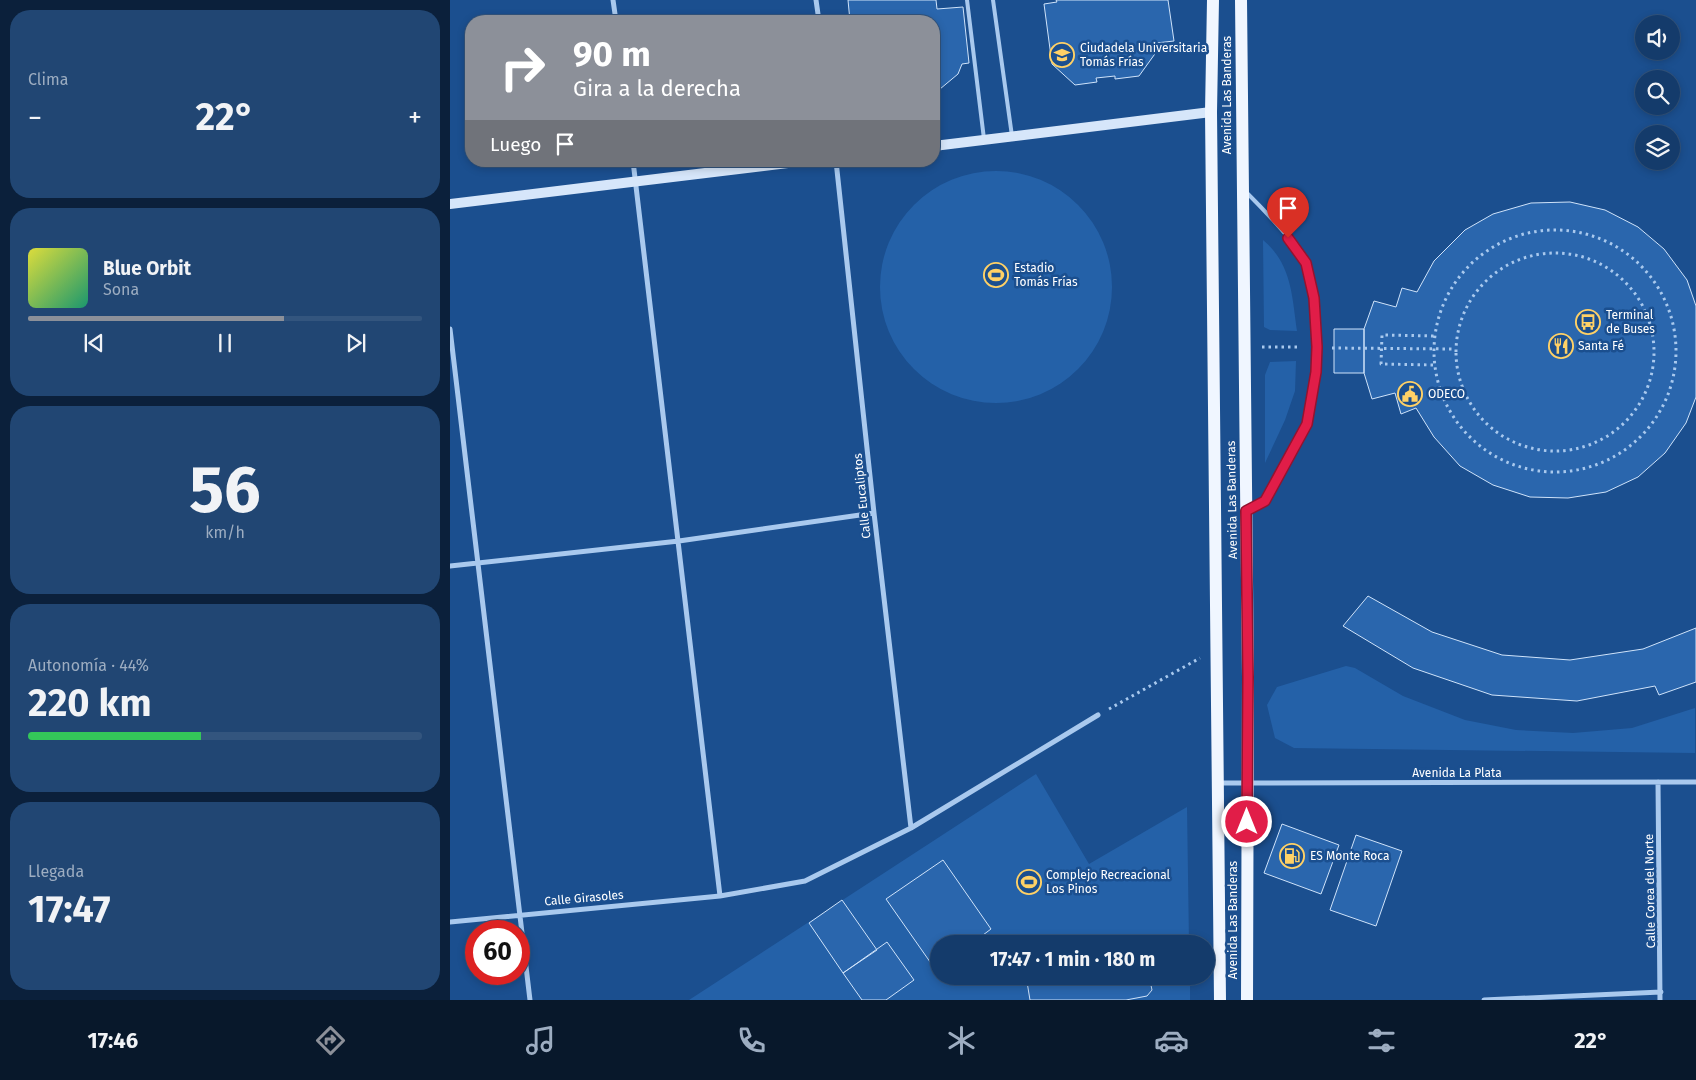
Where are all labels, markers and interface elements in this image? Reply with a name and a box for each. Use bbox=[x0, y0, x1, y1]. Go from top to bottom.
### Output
map controls bbox=[1635, 15, 1680, 170]
button: sound bbox=[1635, 15, 1680, 60]
text: 90 m bbox=[573, 33, 651, 75]
icon: right bbox=[490, 35, 555, 100]
street label: Avenida Las Banderas bbox=[1220, 35, 1234, 154]
place label: Ciudadela Universitaria Tomás Frías bbox=[1080, 41, 1207, 69]
school or university icon: Ciudadela Universitaria Tomás Frías bbox=[1049, 42, 1075, 68]
text: Clima bbox=[28, 70, 68, 89]
button: search bbox=[1635, 70, 1680, 115]
text: Gira a la derecha bbox=[573, 75, 741, 102]
text: 22° bbox=[195, 94, 255, 140]
text: − bbox=[28, 101, 42, 134]
text: + bbox=[408, 101, 422, 134]
button: layers bbox=[1635, 125, 1680, 170]
icon: arrive bbox=[551, 130, 579, 158]
text: Luego bbox=[490, 133, 541, 156]
pin bbox=[1267, 187, 1309, 238]
icon: arrive bbox=[1274, 194, 1302, 222]
text: Blue Orbit bbox=[103, 257, 191, 280]
place label: Estadio Tomás Frías bbox=[1014, 261, 1078, 289]
sports icon: Estadio Tomás Frías bbox=[983, 262, 1009, 288]
text: Sona bbox=[103, 280, 139, 299]
place label: Terminal de Buses bbox=[1606, 308, 1655, 336]
bus stop icon: Terminal de Buses bbox=[1575, 309, 1601, 335]
icon: previous bbox=[80, 329, 108, 357]
icon: pause bbox=[211, 329, 239, 357]
icon: next bbox=[342, 329, 370, 357]
restaurant icon: Santa Fé bbox=[1548, 333, 1574, 359]
place label: Santa Fé bbox=[1578, 339, 1624, 353]
public building icon: ODECO bbox=[1397, 381, 1423, 407]
place label: ODECO bbox=[1428, 387, 1465, 401]
street label: Avenida Las Banderas bbox=[1224, 440, 1240, 559]
text: 56 bbox=[189, 451, 261, 529]
street label: Calle Eucaliptos bbox=[851, 452, 873, 539]
text: km/h bbox=[205, 523, 245, 542]
text: Autonomía · 44% bbox=[28, 656, 149, 675]
text: 220 km bbox=[28, 680, 152, 726]
street label: Avenida La Plata bbox=[1412, 766, 1502, 780]
position arrow bbox=[1220, 795, 1272, 847]
street label: Calle Corea del Norte bbox=[1642, 834, 1658, 948]
fuel station icon: ES Monte Roca bbox=[1279, 843, 1305, 869]
place label: ES Monte Roca bbox=[1310, 849, 1390, 863]
street label: Avenida Las Banderas bbox=[1226, 860, 1240, 979]
text: Llegada bbox=[28, 862, 84, 881]
place label: Complejo Recreacional Los Pinos bbox=[1046, 868, 1171, 896]
sports icon: Complejo Recreacional Los Pinos bbox=[1016, 869, 1042, 895]
text: 17:47 bbox=[28, 886, 111, 932]
street label: Calle Girasoles bbox=[544, 888, 625, 908]
speed limit sign: 60 bbox=[465, 920, 530, 985]
text: 17:47 · 1 min · 180 m bbox=[990, 948, 1155, 971]
icon: directions bbox=[313, 1023, 348, 1058]
icon: music bbox=[523, 1023, 558, 1058]
icon: phone bbox=[734, 1023, 769, 1058]
icon: climate bbox=[944, 1023, 979, 1058]
icon: car bbox=[1154, 1023, 1189, 1058]
icon: filters bbox=[1364, 1023, 1399, 1058]
text: 17:46 bbox=[88, 1027, 138, 1054]
text: 22° bbox=[1574, 1027, 1608, 1054]

